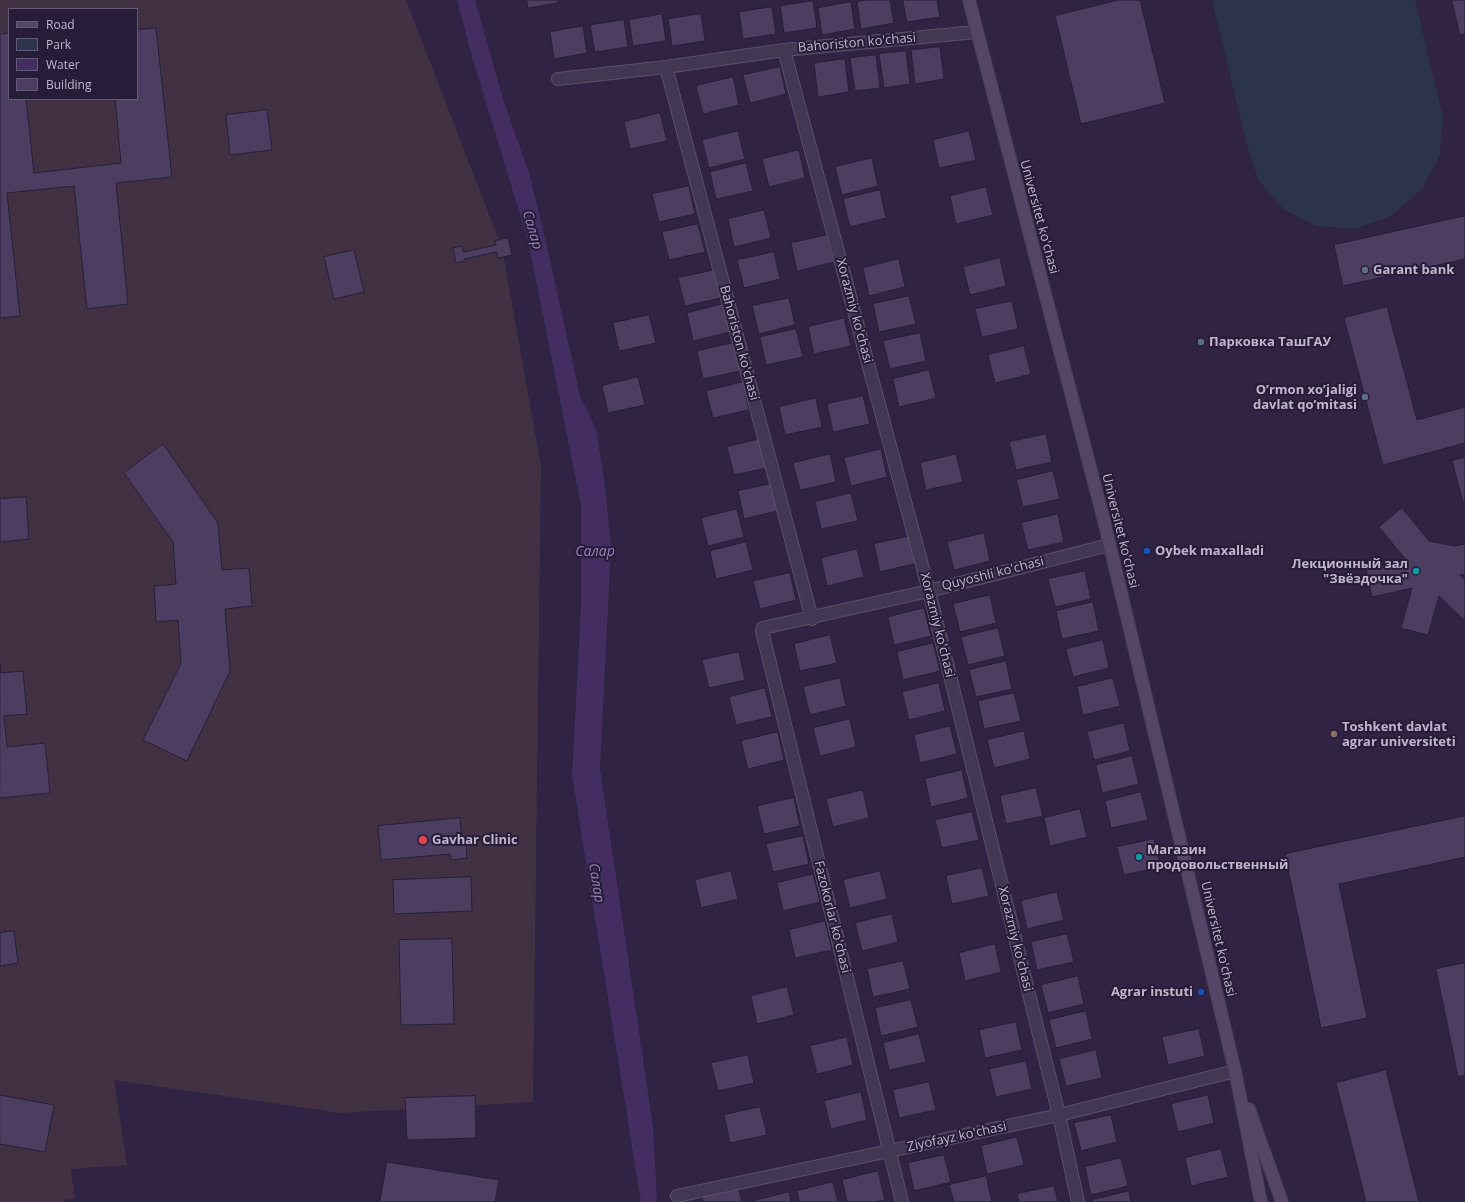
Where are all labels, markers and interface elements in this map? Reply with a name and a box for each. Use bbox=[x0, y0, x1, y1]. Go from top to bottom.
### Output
legend bbox=[8, 8, 138, 100]
text: Road bbox=[46, 16, 75, 33]
street label: Bahoriston ko'chasi bbox=[797, 30, 917, 56]
text: Park bbox=[46, 36, 71, 53]
text: Water bbox=[46, 56, 80, 73]
text: Building bbox=[46, 76, 91, 93]
street label: Universitet ko'chasi bbox=[1016, 158, 1062, 276]
water label: Салар bbox=[518, 209, 546, 251]
street label: Xorazmiy ko'chasi bbox=[833, 257, 875, 365]
place label: Garant bank bbox=[1373, 262, 1454, 278]
marker: Garant bank bbox=[1360, 265, 1370, 275]
street label: Bahoriston ko'chasi bbox=[716, 284, 762, 402]
place label: Парковка ТашГАУ bbox=[1209, 334, 1331, 350]
marker: Парковка ТашГАУ bbox=[1196, 337, 1206, 347]
place label: O’rmon xo’jaligi davlat qo’mitasi bbox=[1253, 382, 1357, 413]
marker: O’rmon xo’jaligi davlat qo’mitasi bbox=[1360, 392, 1370, 402]
street label: Universitet ko'chasi bbox=[1098, 472, 1142, 590]
place label: Oybek maxalladi bbox=[1155, 543, 1264, 559]
water label: Салар bbox=[575, 544, 615, 560]
marker: Oybek maxalladi bbox=[1142, 546, 1152, 556]
street label: Quyoshli ko'chasi bbox=[940, 554, 1046, 594]
place label: Лекционный зал "Звёздочка" bbox=[1292, 556, 1408, 587]
marker: Лекционный зал "Звёздочка" bbox=[1411, 566, 1421, 576]
street label: Xorazmiy ko'chasi bbox=[916, 571, 958, 679]
place label: Toshkent davlat agrar universiteti bbox=[1342, 719, 1456, 750]
marker: Toshkent davlat agrar universiteti bbox=[1329, 729, 1339, 739]
place label: Gavhar Clinic bbox=[432, 832, 518, 848]
marker: Gavhar Clinic bbox=[417, 834, 429, 846]
place label: Магазин продовольственный bbox=[1147, 842, 1288, 873]
marker: Магазин продовольственный bbox=[1134, 852, 1144, 862]
street label: Fazokorlar ko'chasi bbox=[810, 859, 854, 975]
water label: Салар bbox=[585, 862, 607, 904]
street label: Universitet ko'chasi bbox=[1197, 880, 1239, 998]
street label: Xorazmiy ko'chasi bbox=[994, 885, 1036, 993]
place label: Agrar instuti bbox=[1111, 984, 1193, 1000]
marker: Agrar instuti bbox=[1196, 987, 1206, 997]
street label: Ziyofayz ko'chasi bbox=[906, 1119, 1008, 1155]

